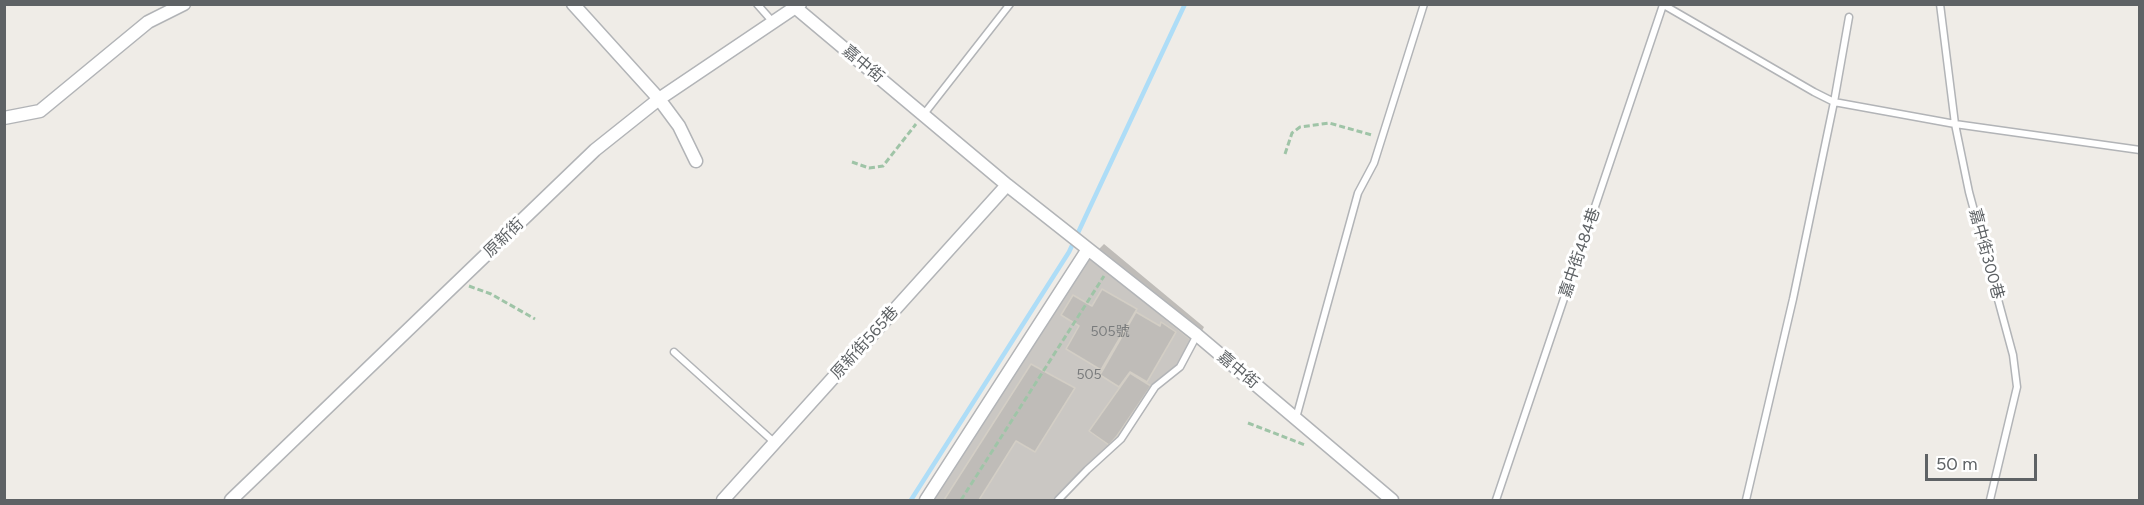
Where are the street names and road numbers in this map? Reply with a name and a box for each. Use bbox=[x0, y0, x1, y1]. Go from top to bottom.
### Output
street label: 嘉中街 bbox=[838, 41, 888, 87]
street label: 嘉中街484巷 bbox=[1556, 206, 1604, 300]
street label: 嘉中街300巷 bbox=[1965, 206, 2007, 302]
street label: 原新街 bbox=[480, 214, 528, 262]
street label: 原新街565巷 bbox=[827, 303, 903, 383]
street label: 嘉中街 bbox=[1213, 347, 1263, 393]

